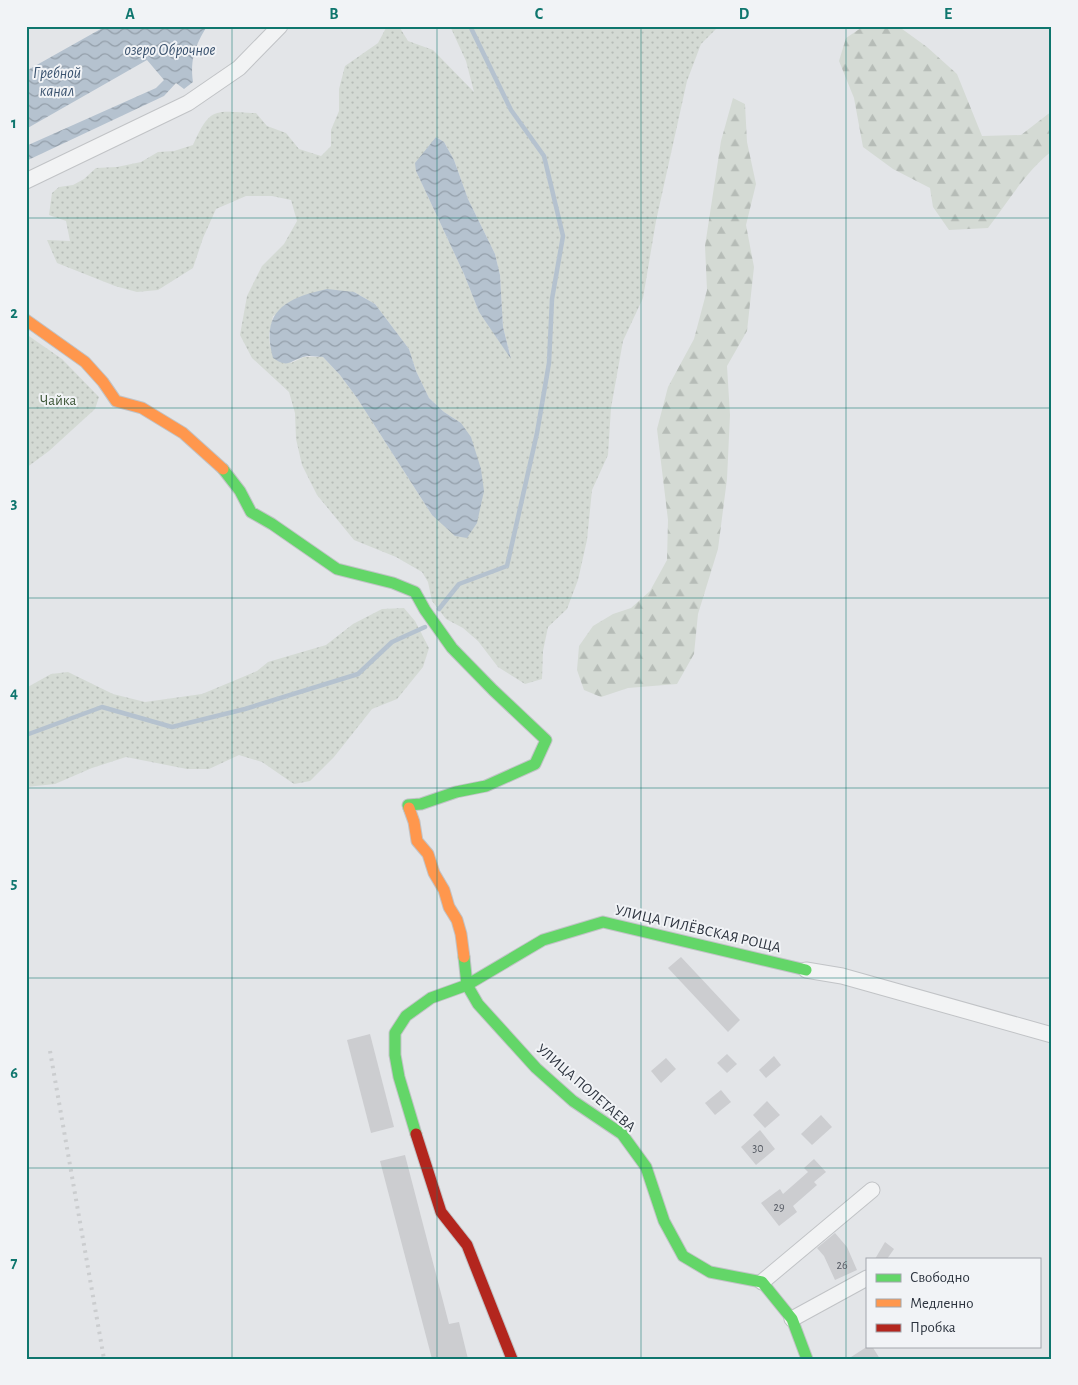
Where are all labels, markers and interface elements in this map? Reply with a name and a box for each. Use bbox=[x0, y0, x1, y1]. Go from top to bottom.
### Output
text: A bbox=[125, 6, 135, 22]
text: B bbox=[329, 6, 339, 22]
text: C bbox=[535, 6, 544, 22]
text: D bbox=[739, 6, 750, 22]
text: E bbox=[944, 6, 952, 22]
water label: озеро Оброчное bbox=[125, 42, 215, 59]
water label: Гребной канал bbox=[33, 65, 81, 99]
text: 1 bbox=[11, 115, 17, 131]
text: 2 bbox=[10, 305, 18, 321]
park label: Чайка bbox=[40, 393, 76, 408]
text: 3 bbox=[11, 495, 18, 511]
text: 4 bbox=[10, 685, 18, 701]
text: 5 bbox=[11, 875, 18, 891]
street label: УЛИЦА ГИЛЁВСКАЯ РОЩА bbox=[614, 902, 783, 955]
street label: УЛИЦА ПОЛЕТАЕВА bbox=[534, 1041, 639, 1135]
text: 6 bbox=[10, 1065, 18, 1081]
house number: 30 bbox=[752, 1142, 764, 1154]
house number: 29 bbox=[773, 1201, 785, 1213]
text: 7 bbox=[11, 1255, 18, 1271]
legend bbox=[866, 1258, 1040, 1348]
house number: 26 bbox=[836, 1259, 848, 1271]
text: Свободно bbox=[910, 1270, 970, 1285]
text: Медленно bbox=[910, 1296, 974, 1311]
text: Пробка bbox=[910, 1320, 956, 1335]

